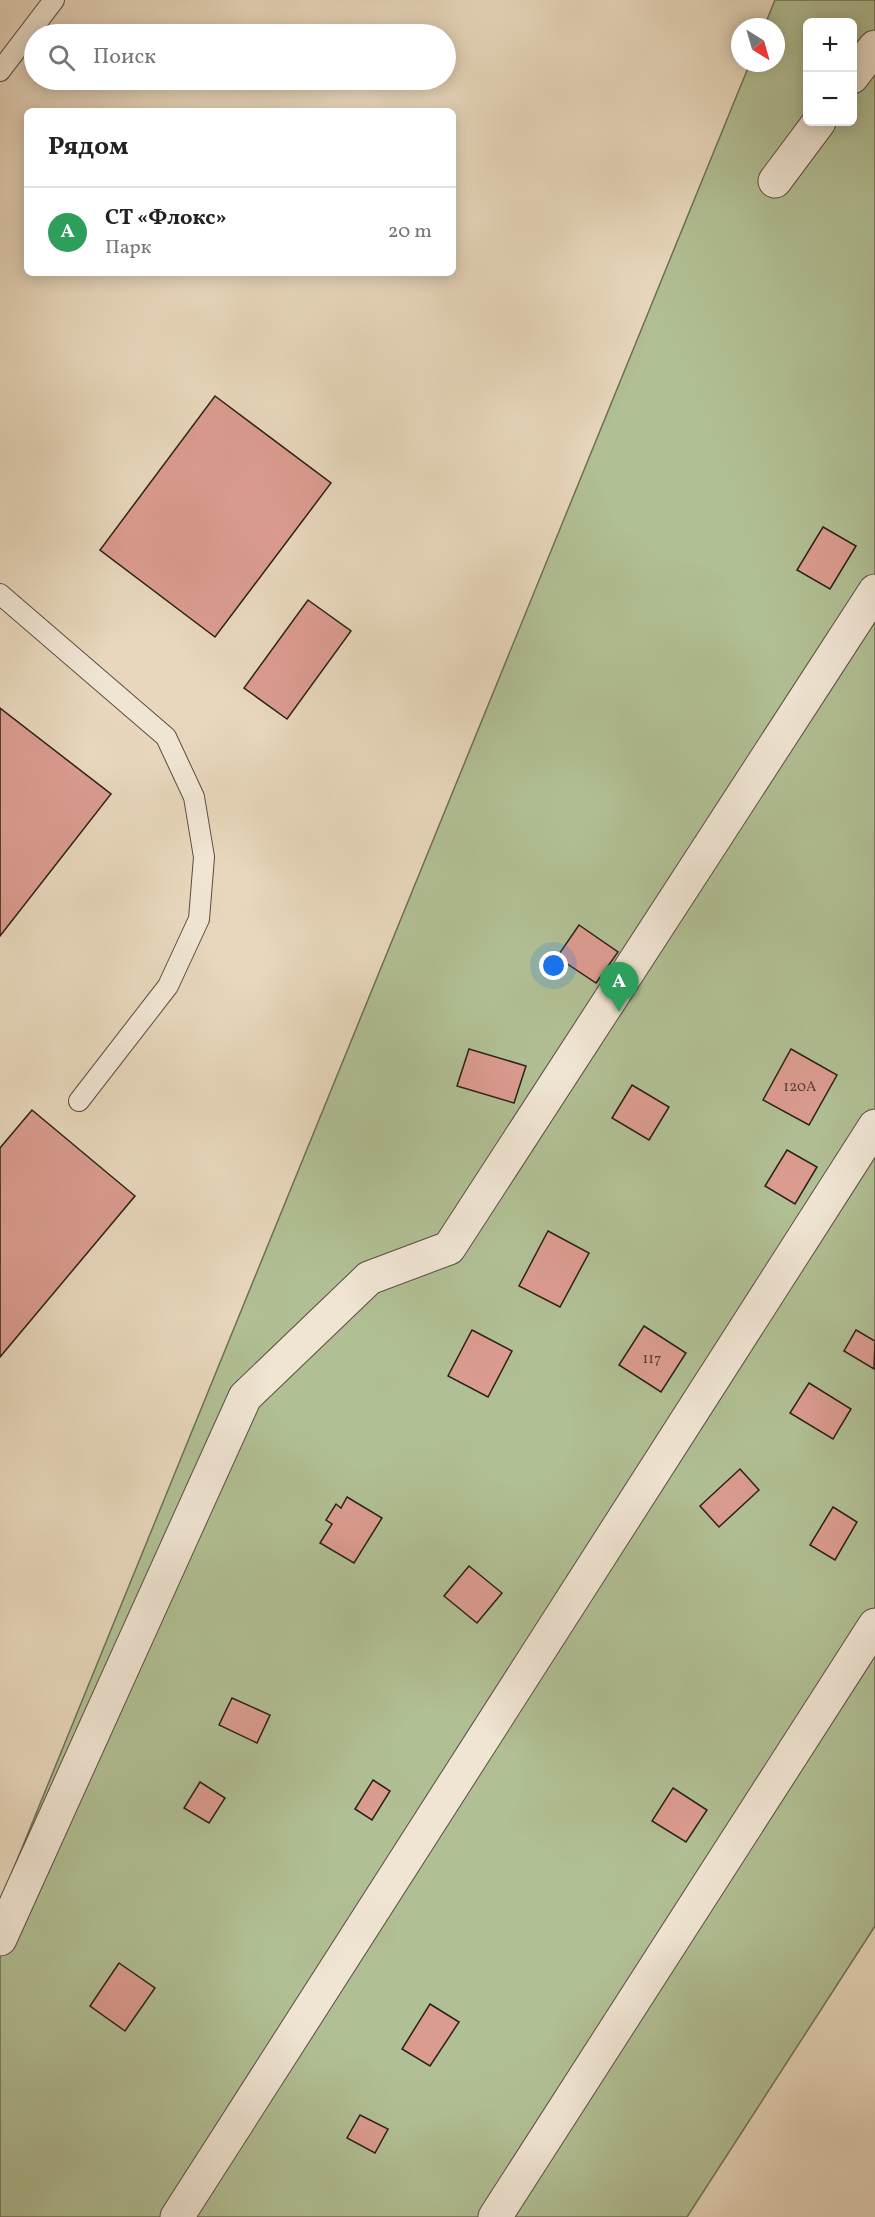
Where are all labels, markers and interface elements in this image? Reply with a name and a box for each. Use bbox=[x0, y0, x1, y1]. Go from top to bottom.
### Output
north arrow bbox=[731, 18, 785, 72]
map controls bbox=[803, 18, 857, 126]
button: + bbox=[803, 18, 857, 72]
search box bbox=[24, 24, 456, 90]
icon: search bbox=[45, 41, 78, 74]
text: Поиск bbox=[93, 42, 156, 73]
button: − bbox=[803, 72, 857, 126]
text: Рядом bbox=[48, 129, 128, 165]
text: СТ «Флокс» bbox=[105, 203, 227, 234]
text: A bbox=[60, 218, 75, 246]
text: 20 m bbox=[388, 218, 432, 246]
text: Парк bbox=[105, 234, 151, 262]
your location bbox=[539, 951, 568, 980]
pin: A bbox=[600, 962, 638, 1012]
house number: 120А bbox=[783, 1077, 817, 1098]
house number: 117 bbox=[643, 1349, 661, 1370]

